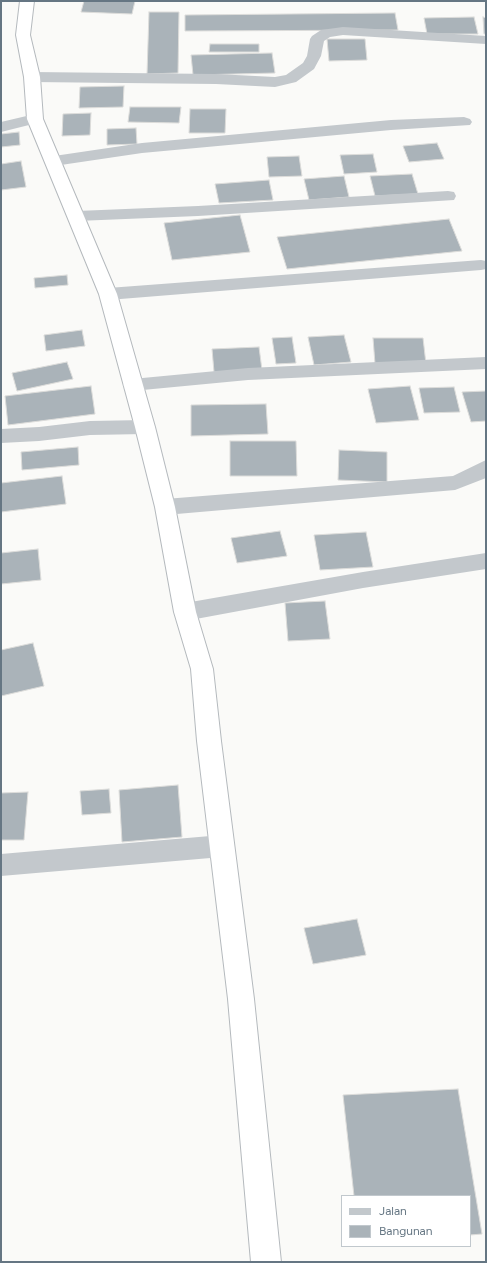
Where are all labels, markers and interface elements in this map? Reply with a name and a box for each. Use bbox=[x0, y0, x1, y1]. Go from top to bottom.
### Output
legend bbox=[341, 1195, 471, 1247]
text: Jalan bbox=[379, 1204, 407, 1218]
text: Bangunan bbox=[379, 1224, 432, 1238]

